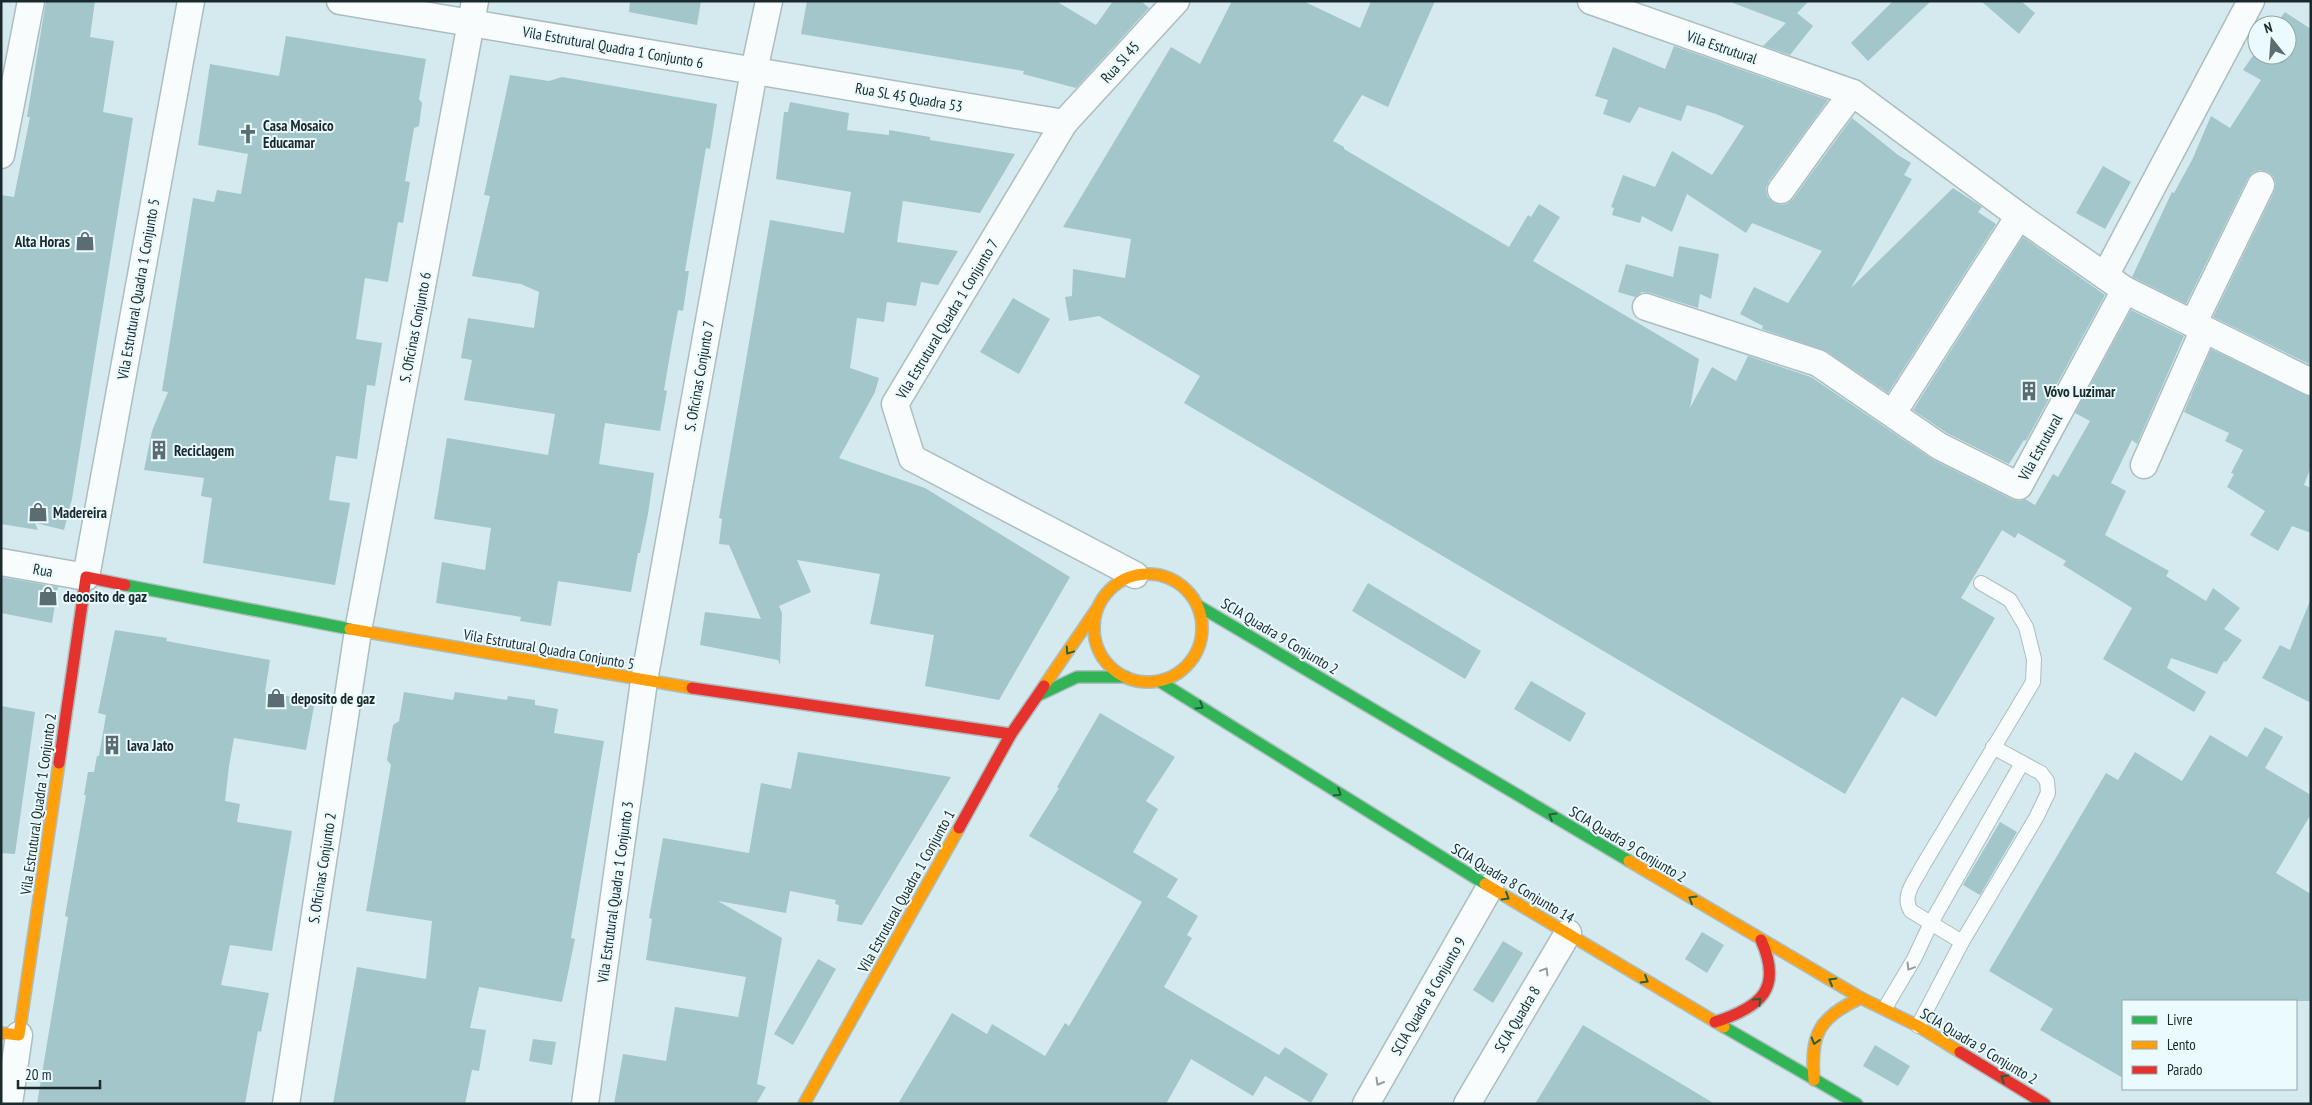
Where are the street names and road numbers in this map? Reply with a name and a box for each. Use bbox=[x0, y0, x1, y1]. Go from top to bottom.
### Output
street label: Vila Estrutural Quadra 1 Conjunto 6 bbox=[520, 22, 705, 72]
street label: Vila Estrutural bbox=[1683, 26, 1760, 68]
street label: Rua Sl 45 bbox=[1096, 37, 1144, 87]
street label: Rua SL 45 Quadra 53 bbox=[854, 78, 964, 116]
street label: Vila Estrutural Quadra 1 Conjunto 5 bbox=[113, 197, 163, 382]
street label: Vila Estrutural Quadra 1 Conjunto 7 bbox=[891, 236, 1002, 403]
street label: S. Oficinas Conjunto 6 bbox=[395, 270, 435, 384]
street label: S. Oficinas Conjunto 7 bbox=[680, 319, 718, 433]
street label: Vila Estrutural bbox=[2013, 410, 2066, 485]
street label: Rua bbox=[32, 559, 54, 581]
street label: SCIA Quadra 9 Conjunto 2 bbox=[1218, 594, 1342, 678]
street label: Vila Estrutural Quadra Conjunto 5 bbox=[461, 624, 636, 673]
street label: Vila Estrutural Quadra 1 Conjunto 2 bbox=[16, 712, 60, 897]
street label: Vila Estrutural Quadra 1 Conjunto 3 bbox=[593, 800, 637, 985]
street label: SCIA Quadra 9 Conjunto 2 bbox=[1566, 802, 1690, 886]
street label: Vila Estrutural Quadra 1 Conjunto 1 bbox=[853, 806, 959, 977]
street label: S. Oficinas Conjunto 2 bbox=[304, 811, 340, 925]
street label: SCIA Quadra 8 Conjunto 14 bbox=[1448, 839, 1578, 927]
street label: SCIA Quadra 8 Conjunto 9 bbox=[1386, 934, 1470, 1058]
street label: SCIA Quadra 8 bbox=[1490, 982, 1544, 1056]
street label: SCIA Quadra 9 Conjunto 2 bbox=[1917, 1004, 2041, 1088]

